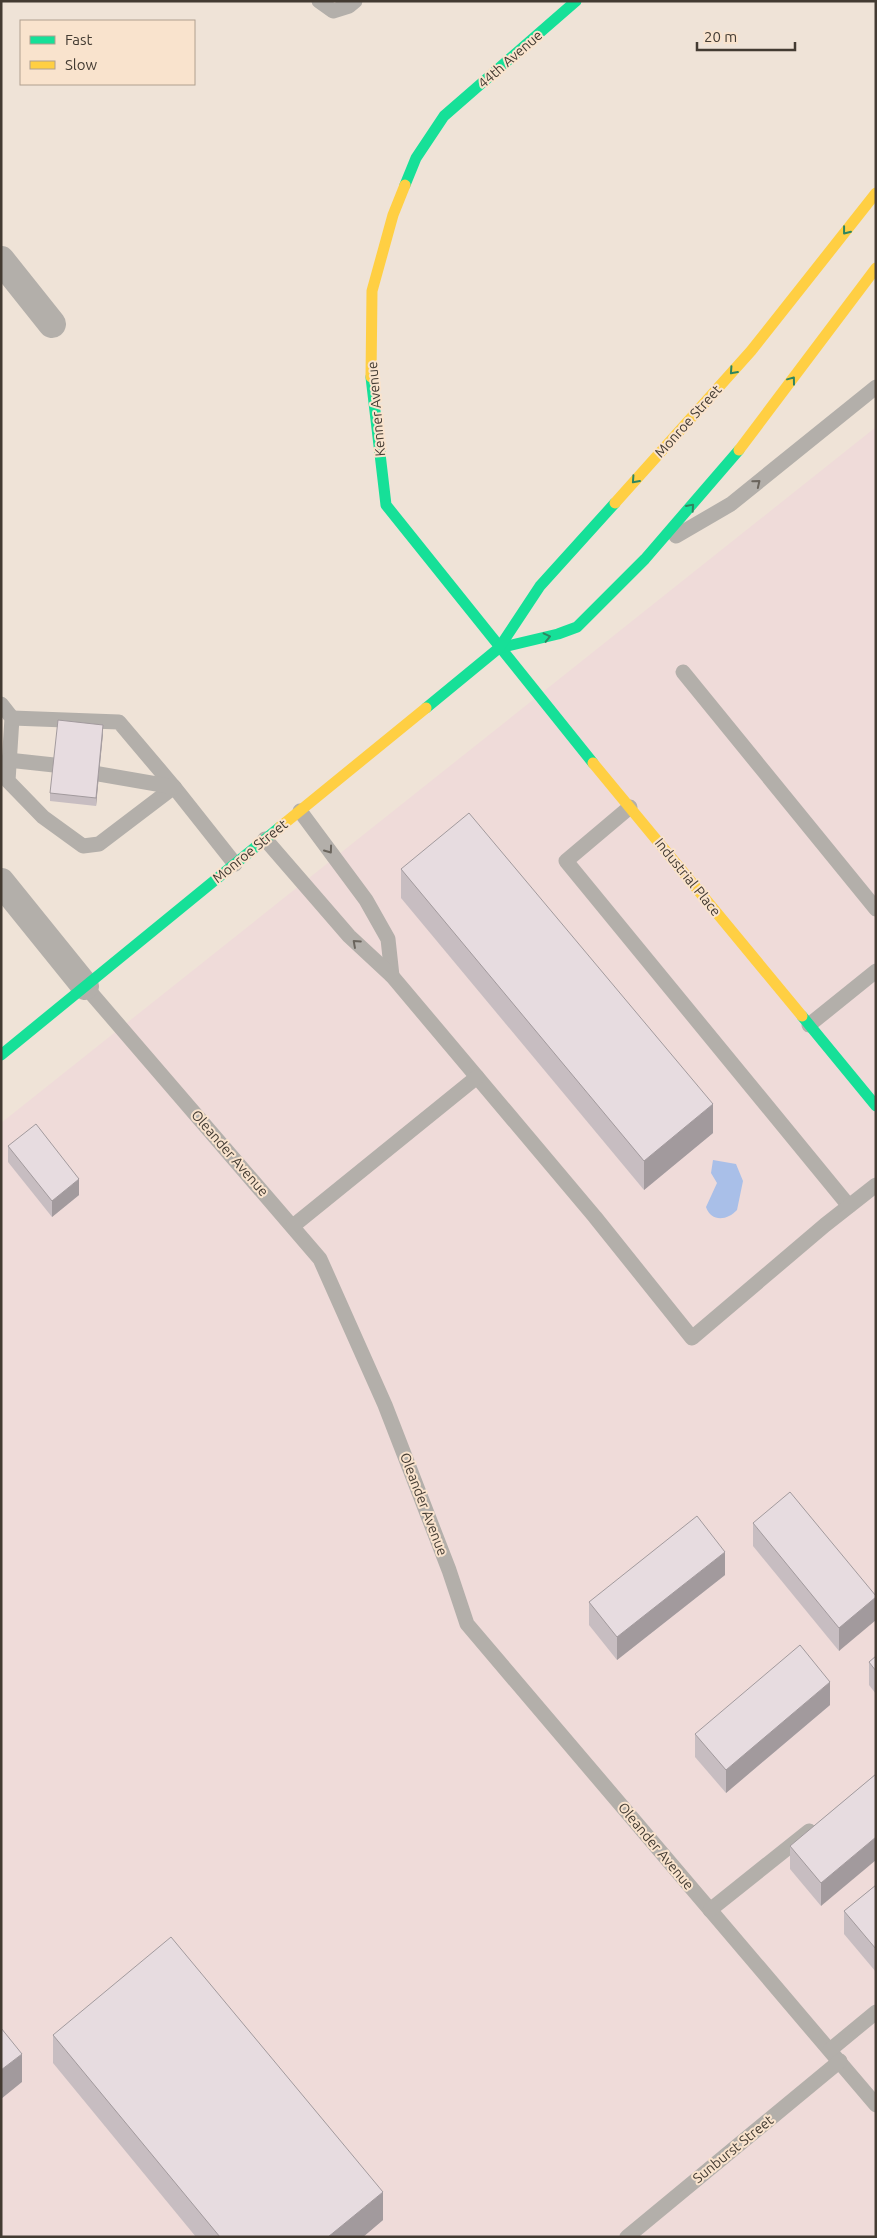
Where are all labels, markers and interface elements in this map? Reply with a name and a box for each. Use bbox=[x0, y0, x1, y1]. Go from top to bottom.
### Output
legend bbox=[20, 20, 195, 85]
scale bar bbox=[697, 20, 794, 52]
street label: 44th Avenue bbox=[475, 27, 545, 91]
text: 20 m bbox=[704, 28, 737, 45]
text: Fast bbox=[65, 31, 93, 48]
text: Slow bbox=[65, 56, 98, 73]
one-way arrow bbox=[843, 225, 851, 234]
street label: Kenner Avenue bbox=[364, 361, 388, 457]
one-way arrow bbox=[729, 366, 738, 375]
one-way arrow bbox=[786, 376, 795, 386]
street label: Monroe Street bbox=[651, 381, 725, 460]
one-way arrow bbox=[632, 474, 641, 483]
one-way arrow bbox=[751, 481, 760, 489]
one-way arrow bbox=[685, 504, 694, 513]
one-way arrow bbox=[542, 632, 551, 643]
street label: Monroe Street bbox=[209, 816, 291, 886]
street label: Industrial Place bbox=[652, 835, 724, 919]
one-way arrow bbox=[323, 844, 332, 854]
one-way arrow bbox=[353, 940, 362, 949]
street label: Oleander Avenue bbox=[188, 1107, 272, 1199]
street label: Oleander Avenue bbox=[397, 1450, 451, 1558]
street label: Oleander Avenue bbox=[615, 1799, 697, 1893]
street label: Sunburst Street bbox=[690, 2111, 777, 2186]

